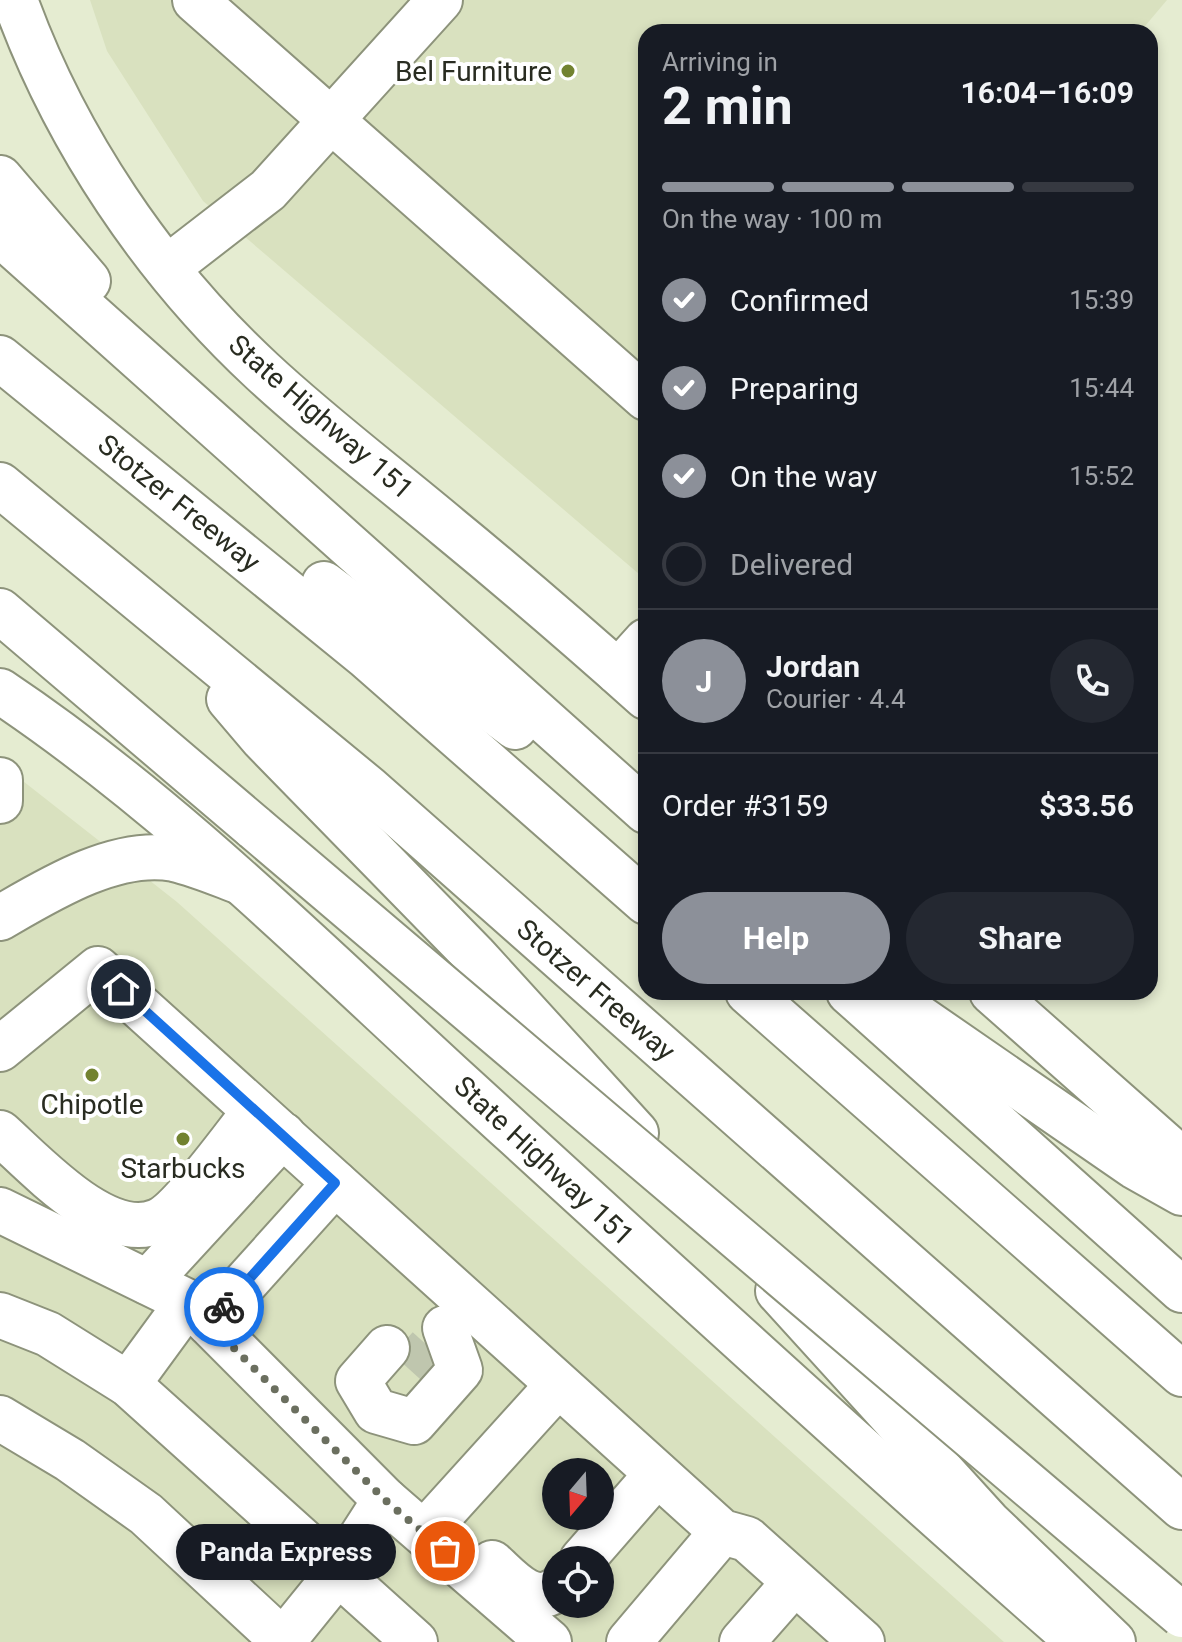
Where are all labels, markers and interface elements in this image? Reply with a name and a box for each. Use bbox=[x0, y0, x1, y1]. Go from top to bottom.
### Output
text: Arriving in bbox=[662, 47, 778, 77]
place label: Bel Furniture bbox=[395, 55, 552, 88]
marker: Bel Furniture bbox=[559, 62, 577, 80]
text: 16:04–16:09 bbox=[960, 75, 1134, 110]
text: 2 min bbox=[662, 76, 793, 137]
text: On the way · 100 m bbox=[662, 204, 882, 234]
icon: check bbox=[662, 278, 706, 322]
text: Confirmed bbox=[730, 283, 869, 318]
text: 15:39 bbox=[1069, 285, 1134, 315]
street label: State Highway 151 bbox=[222, 328, 420, 506]
icon: check bbox=[662, 366, 706, 410]
text: Preparing bbox=[730, 371, 859, 406]
text: 15:44 bbox=[1069, 373, 1134, 403]
street label: Stotzer Freeway bbox=[91, 428, 267, 578]
icon: check bbox=[662, 454, 706, 498]
text: On the way bbox=[730, 459, 877, 494]
text: 15:52 bbox=[1069, 461, 1134, 491]
text: Delivered bbox=[730, 547, 853, 582]
button: phone bbox=[1050, 639, 1134, 723]
text: Jordan bbox=[766, 649, 860, 684]
text: J bbox=[696, 664, 712, 699]
text: Courier · 4.4 bbox=[766, 684, 906, 714]
text: Order #3159 bbox=[662, 788, 829, 823]
text: $33.56 bbox=[1039, 788, 1134, 823]
button: Help bbox=[662, 892, 890, 984]
button: Share bbox=[906, 892, 1134, 984]
street label: Stotzer Freeway bbox=[510, 912, 682, 1068]
pin bbox=[87, 955, 155, 1023]
icon: home bbox=[99, 967, 143, 1011]
marker: Chipotle bbox=[83, 1066, 101, 1084]
street label: State Highway 151 bbox=[447, 1069, 641, 1253]
place label: Chipotle bbox=[41, 1088, 143, 1121]
marker: Starbucks bbox=[174, 1130, 192, 1148]
place label: Starbucks bbox=[121, 1152, 245, 1185]
courier bbox=[184, 1267, 264, 1347]
icon: bike bbox=[202, 1285, 246, 1329]
north arrow bbox=[542, 1458, 614, 1530]
map controls bbox=[542, 1458, 614, 1618]
pin bbox=[411, 1517, 479, 1585]
callout: Panda Express bbox=[177, 1523, 397, 1579]
icon: bag bbox=[423, 1529, 467, 1573]
text: Panda Express bbox=[200, 1537, 372, 1567]
button: locate bbox=[542, 1546, 614, 1618]

